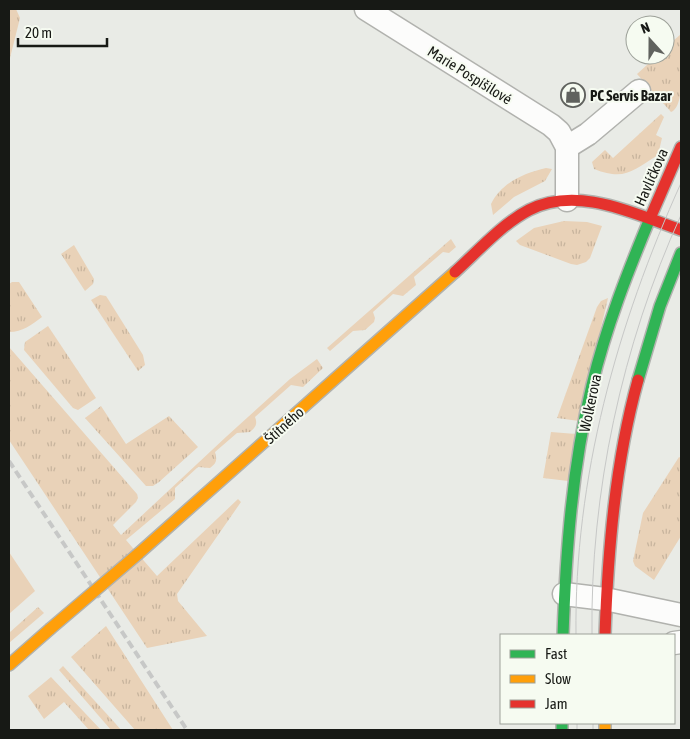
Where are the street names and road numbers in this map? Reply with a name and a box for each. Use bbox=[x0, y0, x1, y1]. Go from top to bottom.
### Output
street label: Marie Pospíšilové bbox=[425, 42, 515, 108]
street label: Havlíčkova bbox=[631, 146, 671, 208]
street label: Wolkerova bbox=[576, 372, 604, 434]
street label: Štítného bbox=[261, 403, 307, 447]

